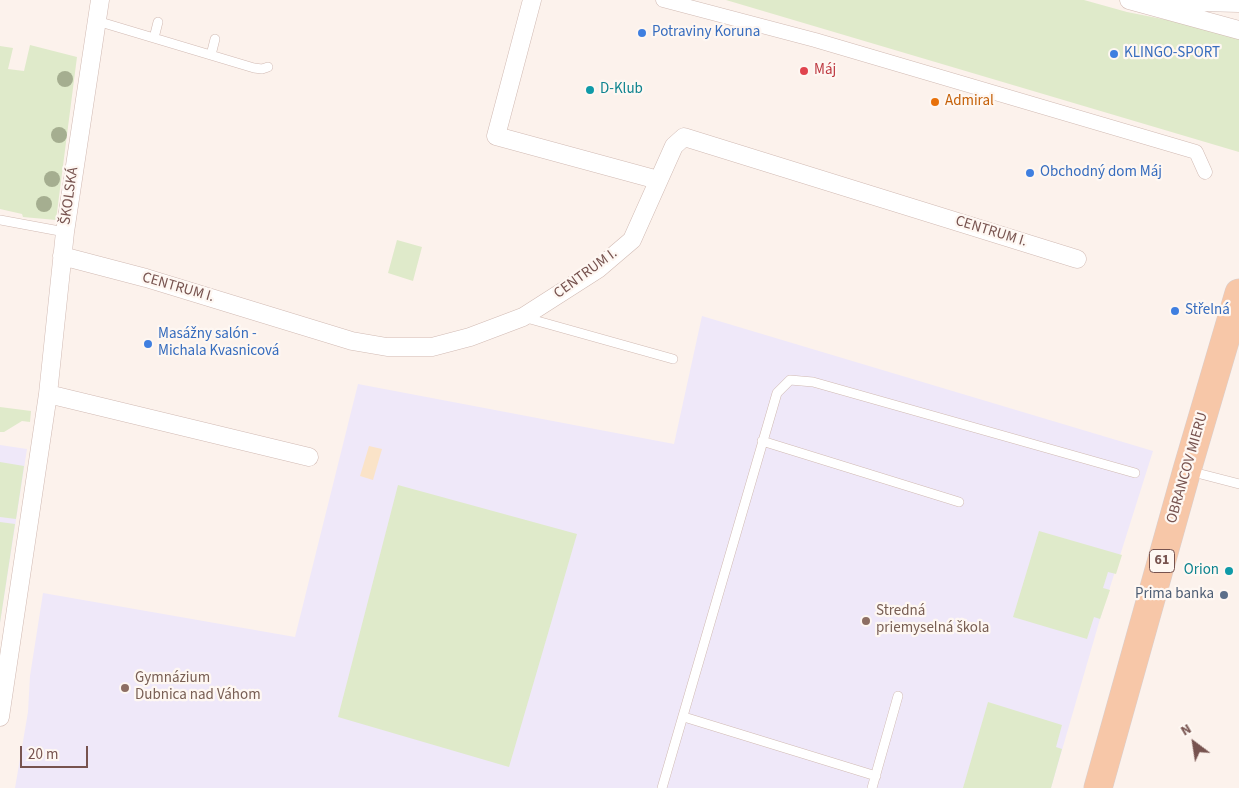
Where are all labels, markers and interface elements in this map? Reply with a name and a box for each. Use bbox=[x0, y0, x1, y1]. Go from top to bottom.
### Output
place label: Potraviny Koruna bbox=[652, 24, 760, 42]
marker: Potraviny Koruna bbox=[636, 27, 648, 39]
place label: KLINGO-SPORT bbox=[1124, 45, 1220, 63]
marker: KLINGO-SPORT bbox=[1108, 48, 1120, 60]
place label: Máj bbox=[814, 62, 836, 80]
marker: Máj bbox=[798, 65, 810, 77]
place label: D-Klub bbox=[600, 81, 643, 99]
marker: D-Klub bbox=[584, 84, 596, 96]
place label: Admiral bbox=[945, 93, 994, 111]
marker: Admiral bbox=[929, 96, 941, 108]
place label: Obchodný dom Máj bbox=[1040, 164, 1162, 182]
street label: ŠKOLSKÁ bbox=[57, 166, 83, 226]
marker: Obchodný dom Máj bbox=[1024, 167, 1036, 179]
street label: CENTRUM I. bbox=[953, 213, 1029, 251]
street label: CENTRUM I. bbox=[551, 245, 621, 303]
street label: CENTRUM I. bbox=[140, 269, 216, 307]
place label: Střelná bbox=[1185, 302, 1230, 320]
marker: Střelná bbox=[1169, 305, 1181, 317]
place label: Masážny salón - Michala Kvasnicová bbox=[158, 326, 279, 361]
marker: Masážny salón - Michala Kvasnicová bbox=[142, 338, 154, 350]
street label: OBRANCOV MIERU bbox=[1164, 410, 1212, 526]
road number: 61 bbox=[1150, 550, 1174, 572]
place label: Orion bbox=[1184, 562, 1219, 580]
marker: Orion bbox=[1223, 565, 1235, 577]
place label: Prima banka bbox=[1135, 586, 1214, 604]
marker: Prima banka bbox=[1218, 589, 1230, 601]
place label: Stredná priemyselná škola bbox=[876, 603, 989, 638]
marker: Stredná priemyselná škola bbox=[860, 615, 872, 627]
place label: Gymnázium Dubnica nad Váhom bbox=[135, 670, 261, 705]
marker: Gymnázium Dubnica nad Váhom bbox=[119, 682, 131, 694]
north arrow bbox=[1169, 718, 1219, 768]
text: N bbox=[1177, 719, 1195, 741]
scale bar bbox=[22, 736, 90, 768]
text: 20 m bbox=[28, 744, 58, 765]

